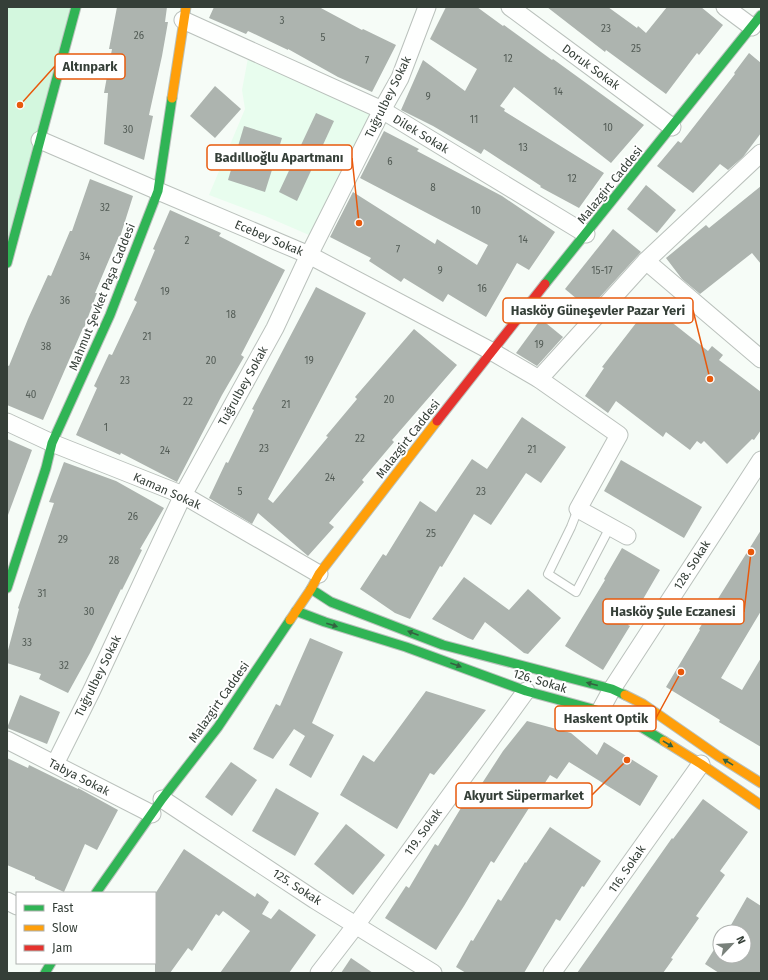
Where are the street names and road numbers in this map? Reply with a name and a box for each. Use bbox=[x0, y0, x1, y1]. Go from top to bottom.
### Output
street label: Doruk Sokak bbox=[559, 41, 623, 93]
street label: Tuğrulbey Sokak bbox=[362, 53, 414, 140]
street label: Dilek Sokak bbox=[391, 112, 452, 157]
street label: Malazgirt Caddesi bbox=[574, 143, 646, 227]
street label: Ecebey Sokak bbox=[233, 217, 306, 259]
street label: Mahmut Şevket Paşa Caddesi bbox=[66, 221, 138, 373]
street label: Tuğrulbey Sokak bbox=[215, 343, 271, 428]
street label: Malazgirt Caddesi bbox=[373, 397, 443, 481]
street label: Kaman Sokak bbox=[131, 470, 204, 513]
street label: 128. Sokak bbox=[671, 537, 714, 592]
street label: Tuğrulbey Sokak bbox=[72, 632, 124, 719]
street label: Malazgirt Caddesi bbox=[186, 659, 252, 745]
street label: 126. Sokak bbox=[511, 666, 570, 696]
street label: Tabya Sokak bbox=[46, 756, 113, 799]
street label: 119. Sokak bbox=[401, 805, 445, 858]
street label: 116. Sokak bbox=[606, 842, 649, 895]
street label: 125. Sokak bbox=[270, 866, 325, 908]

